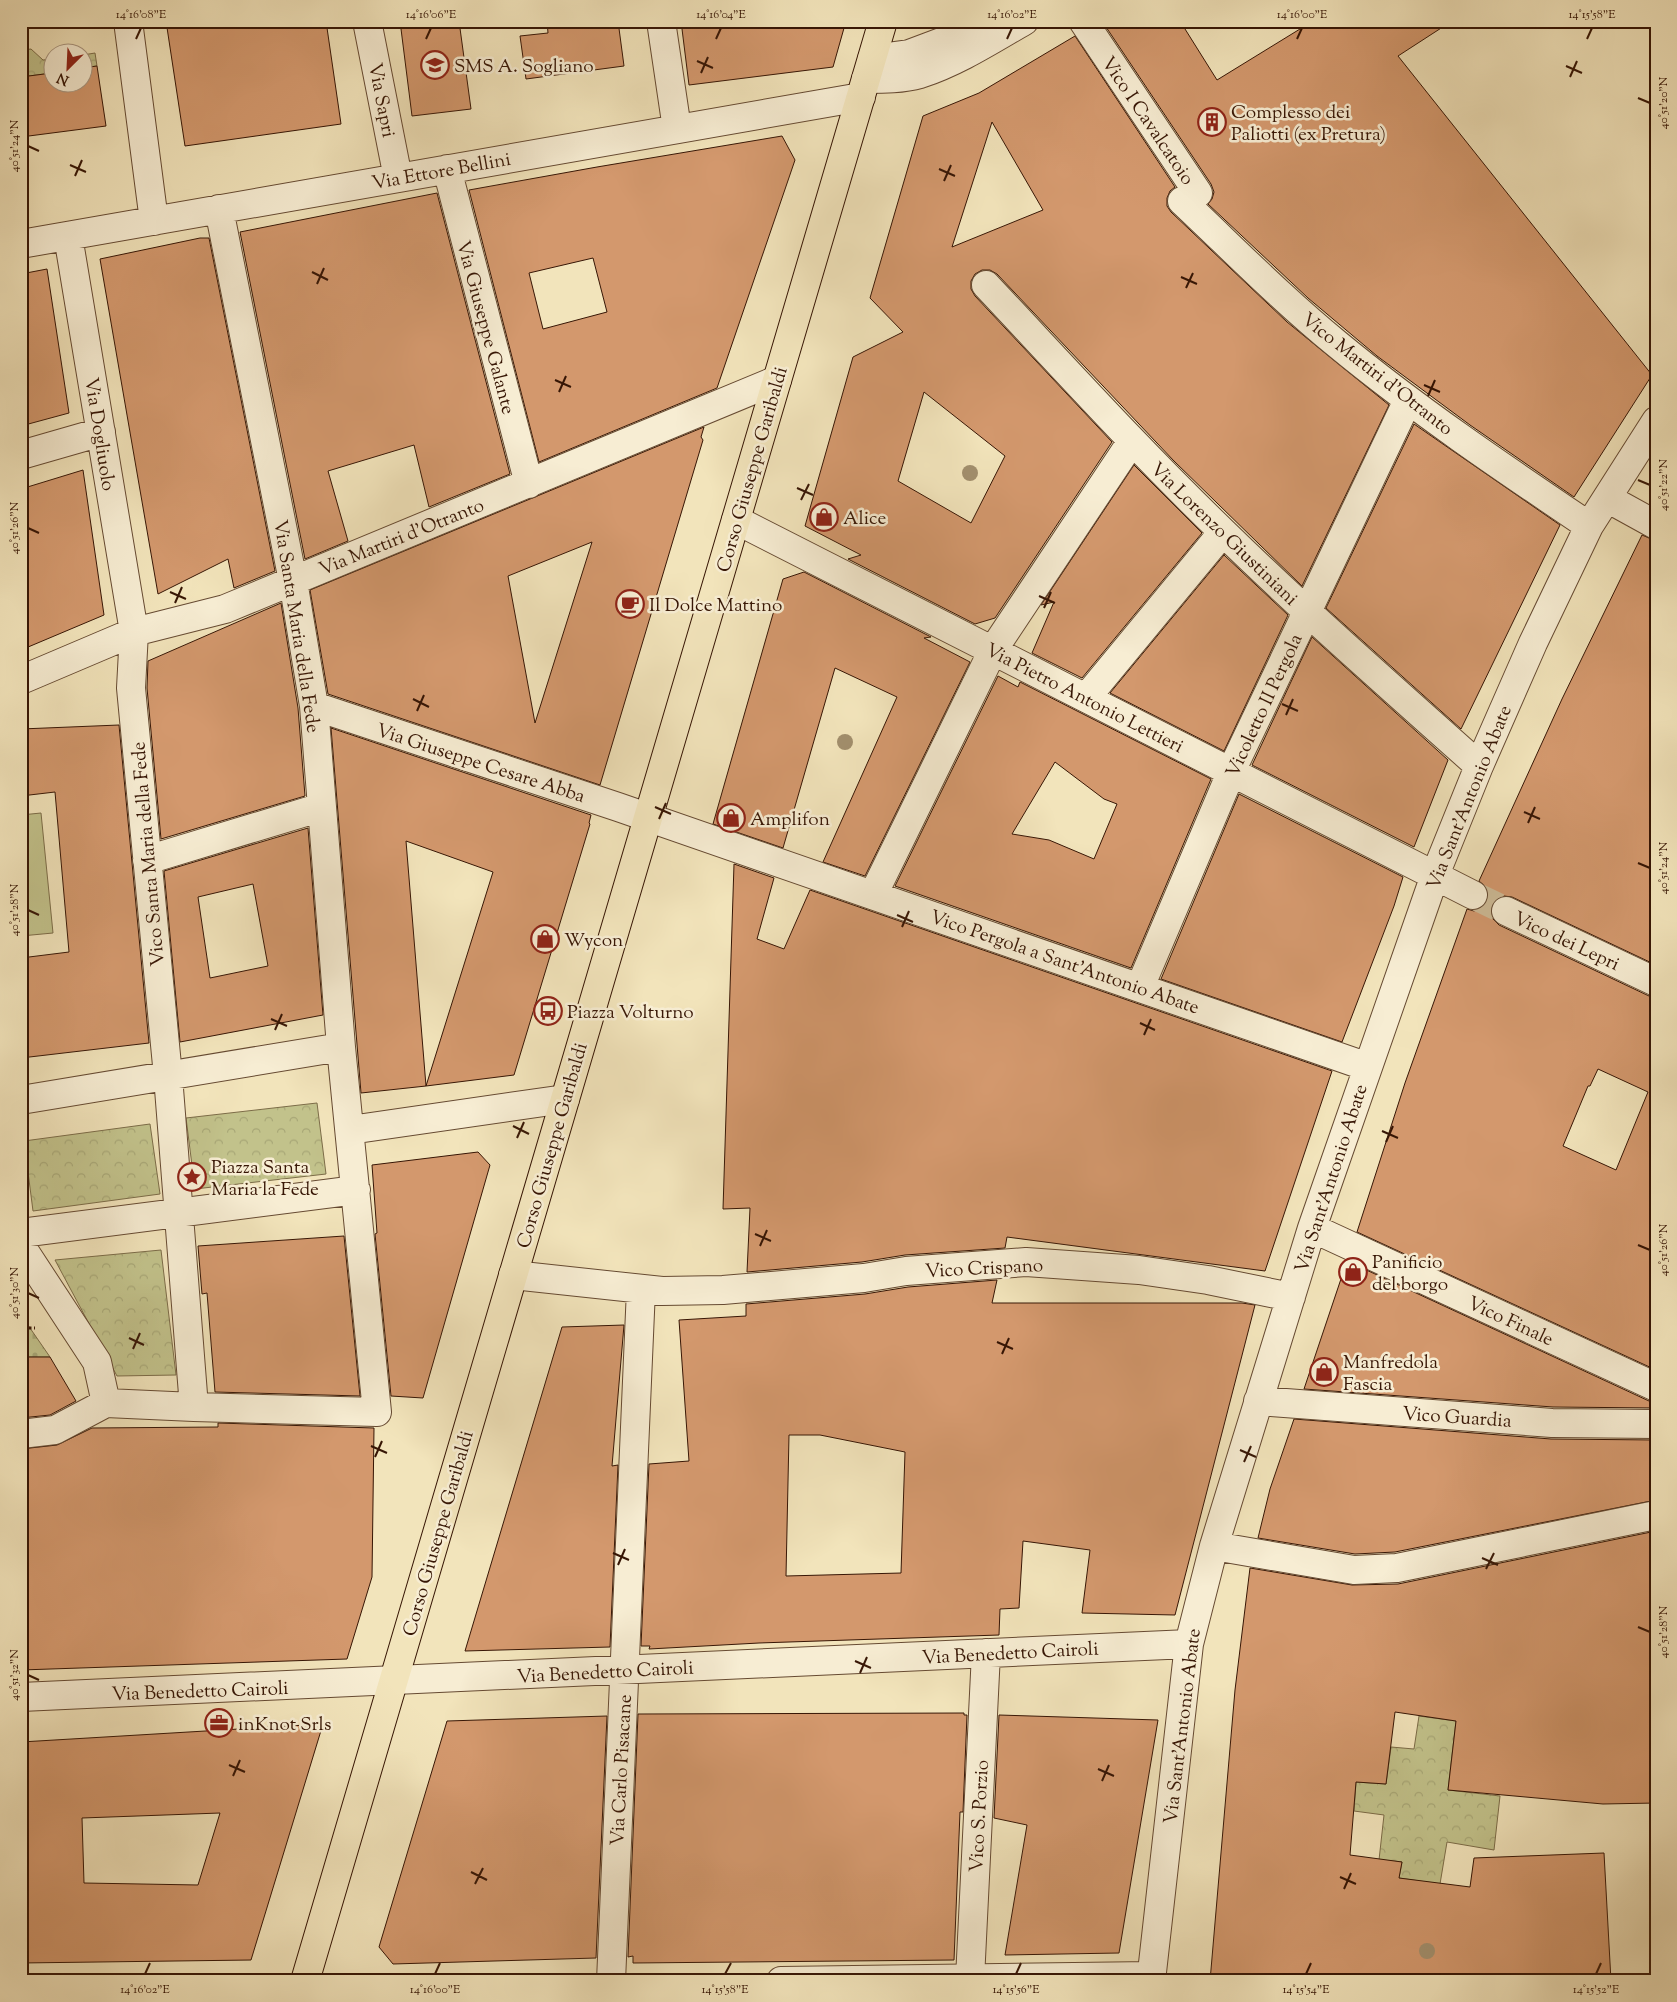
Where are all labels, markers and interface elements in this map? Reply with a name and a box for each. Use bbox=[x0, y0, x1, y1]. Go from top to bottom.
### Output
text: 14°16'08"E bbox=[116, 6, 167, 24]
text: 14°16'06"E bbox=[406, 6, 457, 24]
text: 14°16'04"E bbox=[696, 6, 747, 24]
text: 14°16'02"E bbox=[987, 6, 1038, 24]
text: 14°16'00"E bbox=[1277, 6, 1328, 24]
text: 14°15'58"E bbox=[1569, 6, 1616, 24]
north arrow bbox=[42, 42, 92, 92]
school or university icon: SMS A. Sogliano bbox=[420, 50, 450, 80]
street label: Vico I Cavalcatoio bbox=[1094, 52, 1200, 191]
place label: SMS A. Sogliano bbox=[454, 54, 594, 81]
street label: Via Sapri bbox=[360, 61, 401, 140]
text: N bbox=[54, 67, 73, 89]
text: 40°51'20"N bbox=[1655, 76, 1673, 129]
place label: Complesso dei Paliotti (ex Pretura) bbox=[1231, 100, 1386, 149]
building icon: Complesso dei Paliotti (ex Pretura) bbox=[1197, 107, 1227, 137]
text: 40°51'24"N bbox=[6, 119, 24, 172]
street label: Via Ettore Bellini bbox=[370, 147, 513, 198]
street label: Via Giuseppe Galante bbox=[448, 238, 521, 418]
street label: Vico Martiri d'Otranto bbox=[1295, 307, 1458, 443]
street label: Corso Giuseppe Garibaldi bbox=[711, 364, 796, 576]
street label: Via Dogliuolo bbox=[76, 376, 121, 493]
street label: Via Lorenzo Giustiniani bbox=[1143, 457, 1303, 613]
text: 40°51'22"N bbox=[1655, 459, 1673, 511]
street label: Via Martiri d'Otranto bbox=[315, 493, 489, 584]
text: 40°51'26"N bbox=[6, 501, 24, 554]
shop icon: Alice bbox=[809, 502, 839, 532]
place label: Alice bbox=[843, 506, 887, 533]
street label: Via Santa Maria della Fede bbox=[265, 518, 326, 735]
cafe icon: Il Dolce Mattino bbox=[615, 589, 645, 619]
place label: Il Dolce Mattino bbox=[649, 593, 782, 620]
street label: Vicoletto II Pergola bbox=[1220, 630, 1310, 782]
street label: Via Pietro Antonio Lettieri bbox=[980, 637, 1188, 761]
street label: Via Sant'Antonio Abate bbox=[1421, 702, 1520, 894]
street label: Via Giuseppe Cesare Abba bbox=[372, 718, 588, 811]
street label: Vico Santa Maria della Fede bbox=[126, 740, 173, 967]
shop icon: Amplifon bbox=[716, 803, 746, 833]
place label: Amplifon bbox=[750, 807, 830, 834]
text: 40°51'24"N bbox=[1655, 841, 1673, 894]
text: 40°51'28"N bbox=[6, 883, 24, 936]
street label: Vico Pergola a Sant'Antonio Abate bbox=[926, 905, 1203, 1022]
street label: Vico dei Lepri bbox=[1508, 906, 1624, 979]
shop icon: Wycon bbox=[530, 924, 560, 954]
place label: Wycon bbox=[564, 928, 623, 955]
bus stop icon: Piazza Volturno bbox=[533, 996, 563, 1026]
place label: Piazza Volturno bbox=[567, 1000, 694, 1027]
street label: Corso Giuseppe Garibaldi bbox=[511, 1040, 596, 1252]
street label: Via Sant'Antonio Abate bbox=[1289, 1081, 1376, 1277]
place label: Piazza Santa Maria la Fede bbox=[211, 1155, 319, 1204]
place icon: Piazza Santa Maria la Fede bbox=[177, 1162, 207, 1192]
text: 40°51'26"N bbox=[1655, 1223, 1673, 1276]
place label: Panificio del borgo bbox=[1372, 1250, 1448, 1299]
street label: Vico Crispano bbox=[924, 1253, 1044, 1286]
shop icon: Panificio del borgo bbox=[1338, 1257, 1368, 1287]
text: 40°51'30"N bbox=[6, 1267, 24, 1319]
street label: Vico Finale bbox=[1462, 1291, 1558, 1354]
place label: Manfredola Fascia bbox=[1343, 1350, 1438, 1399]
shop icon: Manfredola Fascia bbox=[1309, 1357, 1339, 1387]
street label: Vico Guardia bbox=[1401, 1401, 1513, 1436]
street label: Corso Giuseppe Garibaldi bbox=[397, 1428, 482, 1640]
text: 40°51'28"N bbox=[1655, 1605, 1673, 1658]
street label: Via Sant'Antonio Abate bbox=[1158, 1627, 1209, 1826]
street label: Via Benedetto Cairoli bbox=[921, 1636, 1099, 1673]
text: 40°51'32"N bbox=[6, 1649, 24, 1701]
street label: Via Benedetto Cairoli bbox=[516, 1655, 694, 1692]
street label: Via Benedetto Cairoli bbox=[111, 1676, 289, 1709]
street label: Via Carlo Pisacane bbox=[605, 1694, 640, 1847]
office icon: inKnot Srls bbox=[204, 1708, 234, 1738]
place label: inKnot Srls bbox=[238, 1712, 331, 1739]
street label: Vico S. Porzio bbox=[964, 1759, 997, 1873]
text: 14°16'02"E bbox=[120, 1981, 171, 1999]
text: 14°16'00"E bbox=[410, 1981, 461, 1999]
text: 14°15'58"E bbox=[702, 1981, 749, 1999]
text: 14°15'56"E bbox=[993, 1981, 1040, 1999]
text: 14°15'54"E bbox=[1283, 1981, 1330, 1999]
text: 14°15'52"E bbox=[1573, 1981, 1620, 1999]

